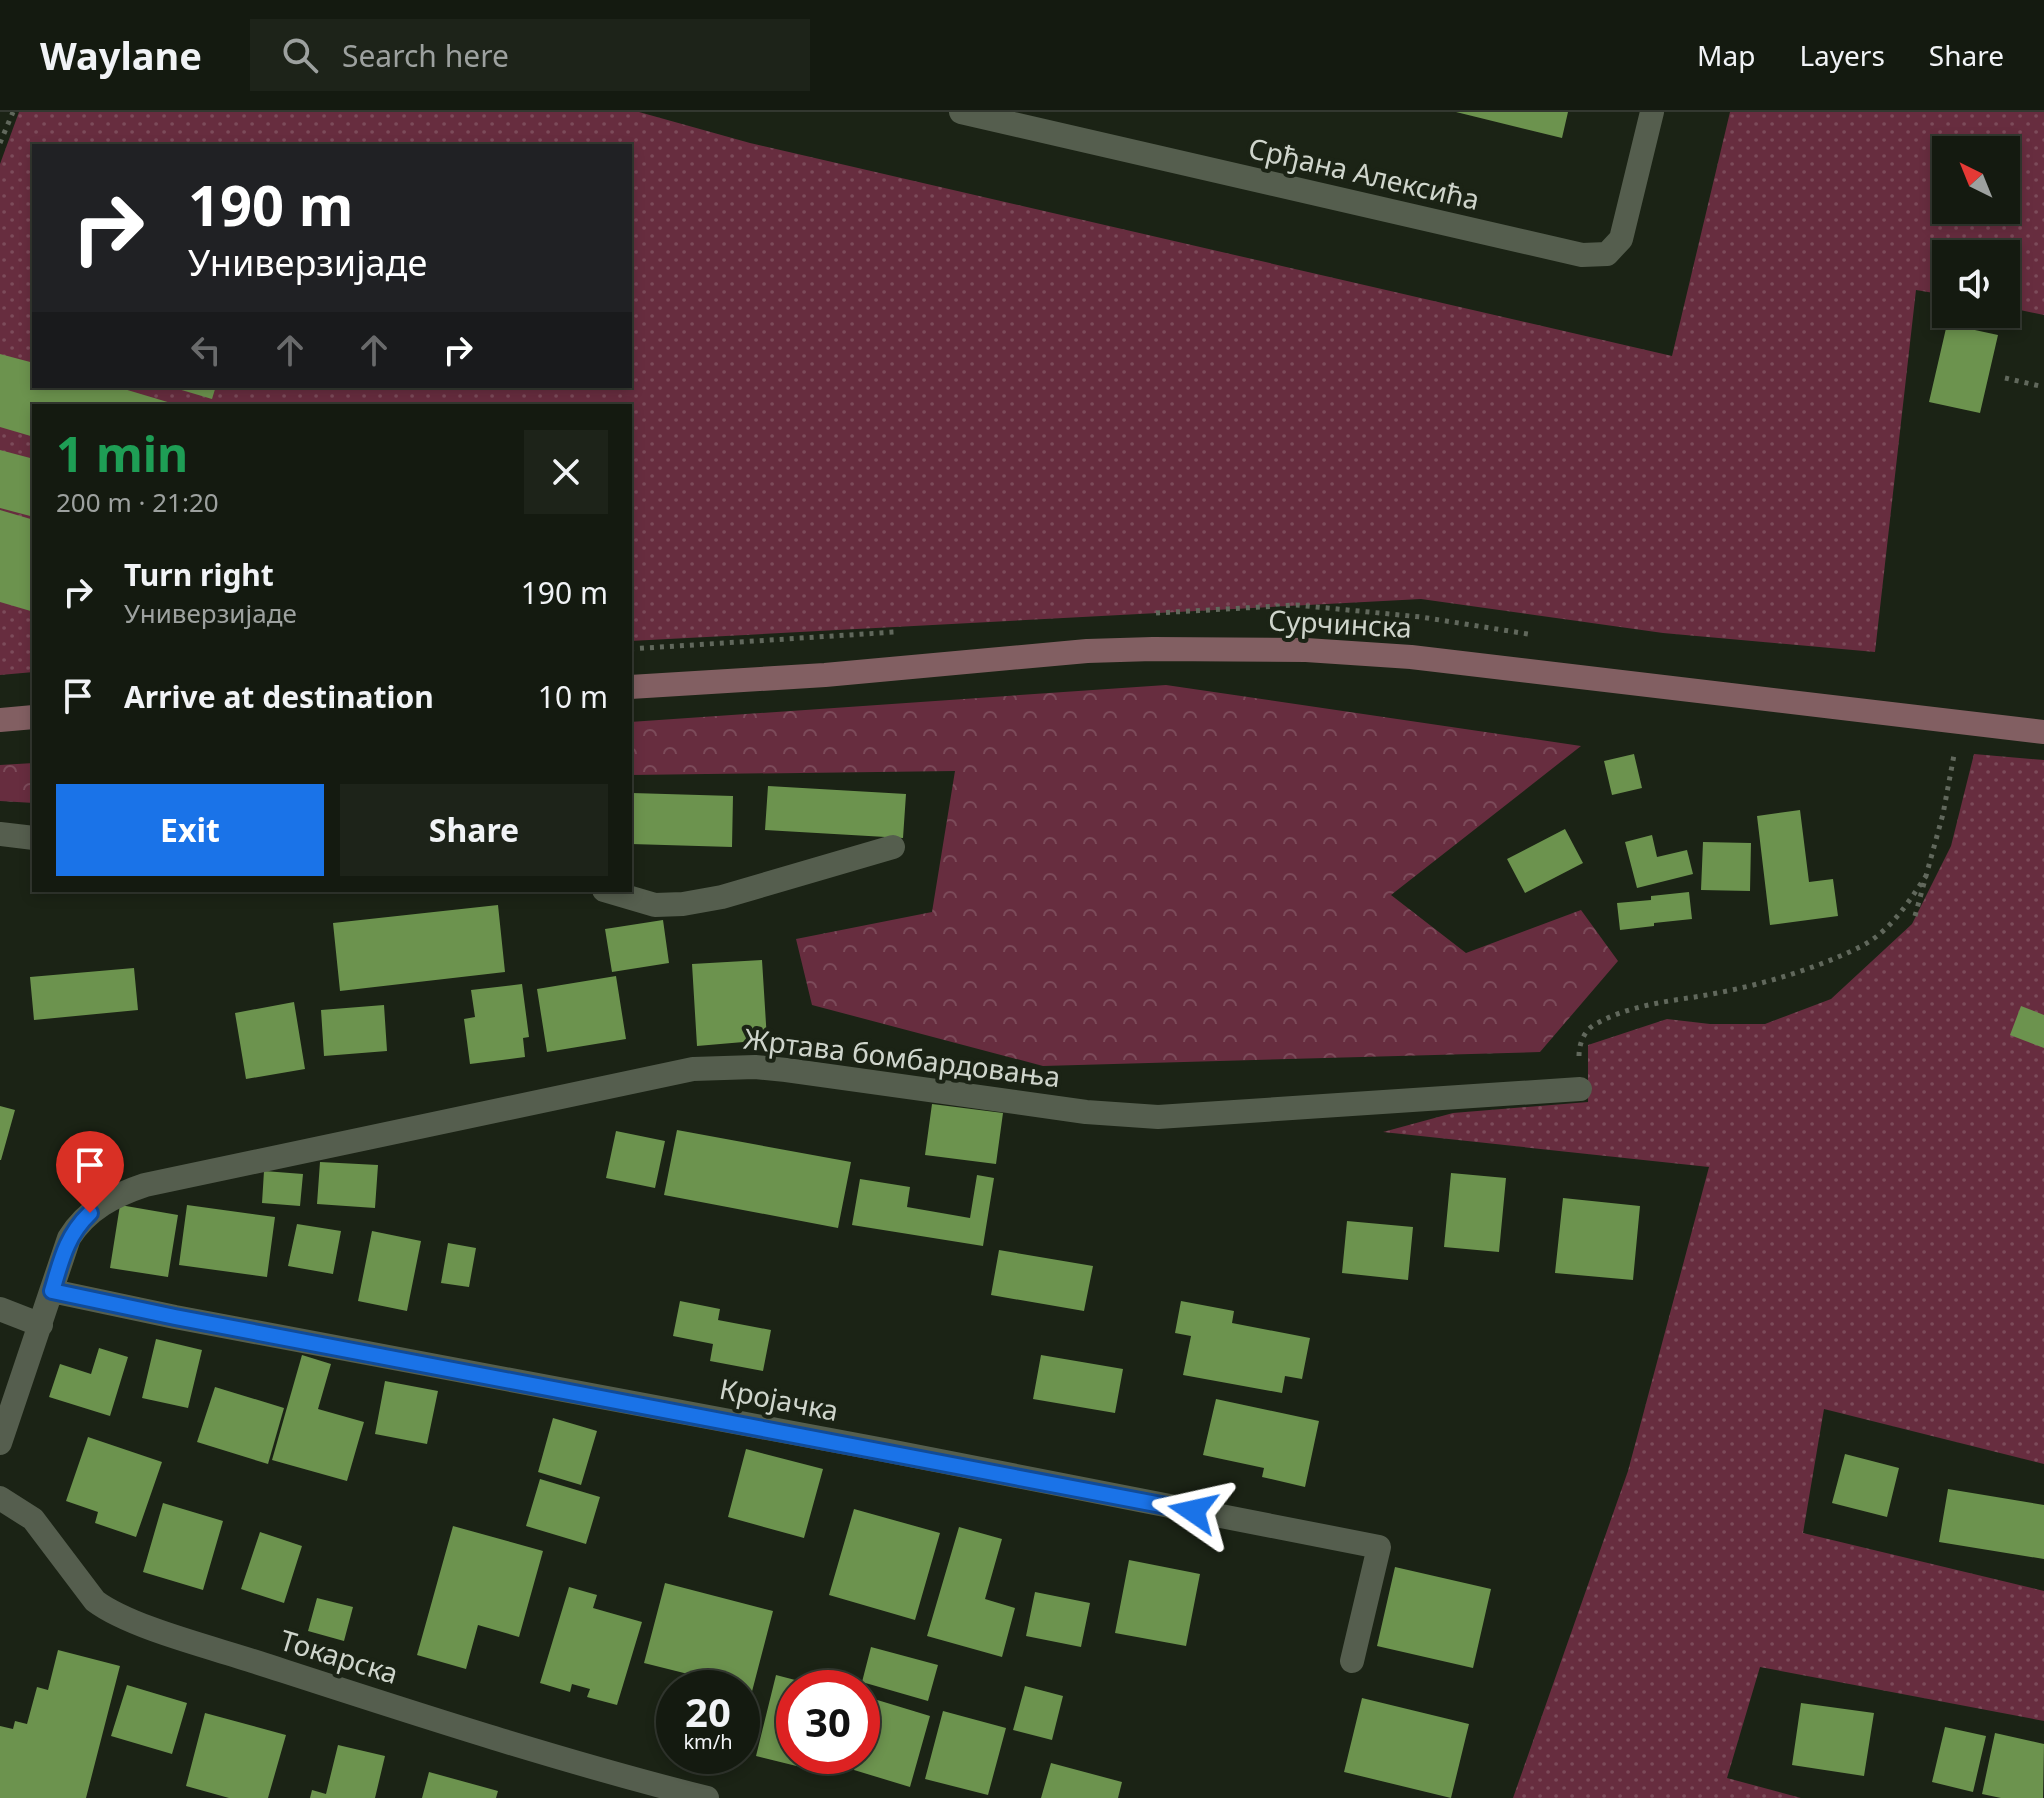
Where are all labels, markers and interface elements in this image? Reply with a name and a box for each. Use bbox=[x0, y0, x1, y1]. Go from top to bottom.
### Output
search box bbox=[250, 19, 810, 91]
text: Waylane bbox=[40, 29, 202, 81]
icon: search bbox=[278, 33, 322, 77]
text: Search here bbox=[342, 35, 509, 76]
text: Map bbox=[1697, 36, 1755, 74]
text: Layers bbox=[1799, 36, 1885, 74]
text: Share bbox=[1929, 36, 2004, 74]
street label: Срђана Алексића bbox=[1245, 128, 1483, 218]
north arrow bbox=[1932, 136, 2020, 224]
map controls bbox=[1932, 136, 2020, 328]
text: 190 m bbox=[188, 166, 353, 242]
icon: right bbox=[56, 176, 160, 280]
text: Универзијаде bbox=[188, 238, 427, 287]
button: sound bbox=[1932, 240, 2020, 328]
icon: left bbox=[184, 328, 228, 372]
icon: ahead bbox=[268, 328, 312, 372]
icon: ahead bbox=[352, 328, 396, 372]
icon: right bbox=[436, 328, 480, 372]
text: 1 min bbox=[56, 421, 188, 486]
button: close bbox=[524, 430, 608, 514]
text: 200 m · 21:20 bbox=[56, 484, 219, 520]
text: Turn right bbox=[124, 554, 274, 595]
icon: right bbox=[56, 570, 100, 614]
text: 190 m bbox=[521, 572, 608, 613]
text: Универзијаде bbox=[124, 595, 297, 631]
street label: Сурчинска bbox=[1267, 600, 1413, 646]
icon: arrive bbox=[56, 674, 100, 718]
text: Arrive at destination bbox=[124, 676, 434, 717]
text: 10 m bbox=[538, 676, 608, 717]
button: Exit bbox=[56, 784, 324, 876]
button: Share bbox=[340, 784, 608, 876]
street label: Жртава бомбардовања bbox=[742, 1019, 1063, 1095]
pin bbox=[56, 1131, 124, 1213]
icon: arrive bbox=[68, 1143, 112, 1187]
street label: Кројачка bbox=[717, 1369, 842, 1429]
position arrow bbox=[1151, 1469, 1235, 1553]
street label: Токарска bbox=[276, 1620, 403, 1692]
speed limit sign: 30 bbox=[776, 1670, 880, 1774]
text: 20 bbox=[685, 1684, 731, 1739]
text: km/h bbox=[683, 1728, 733, 1755]

